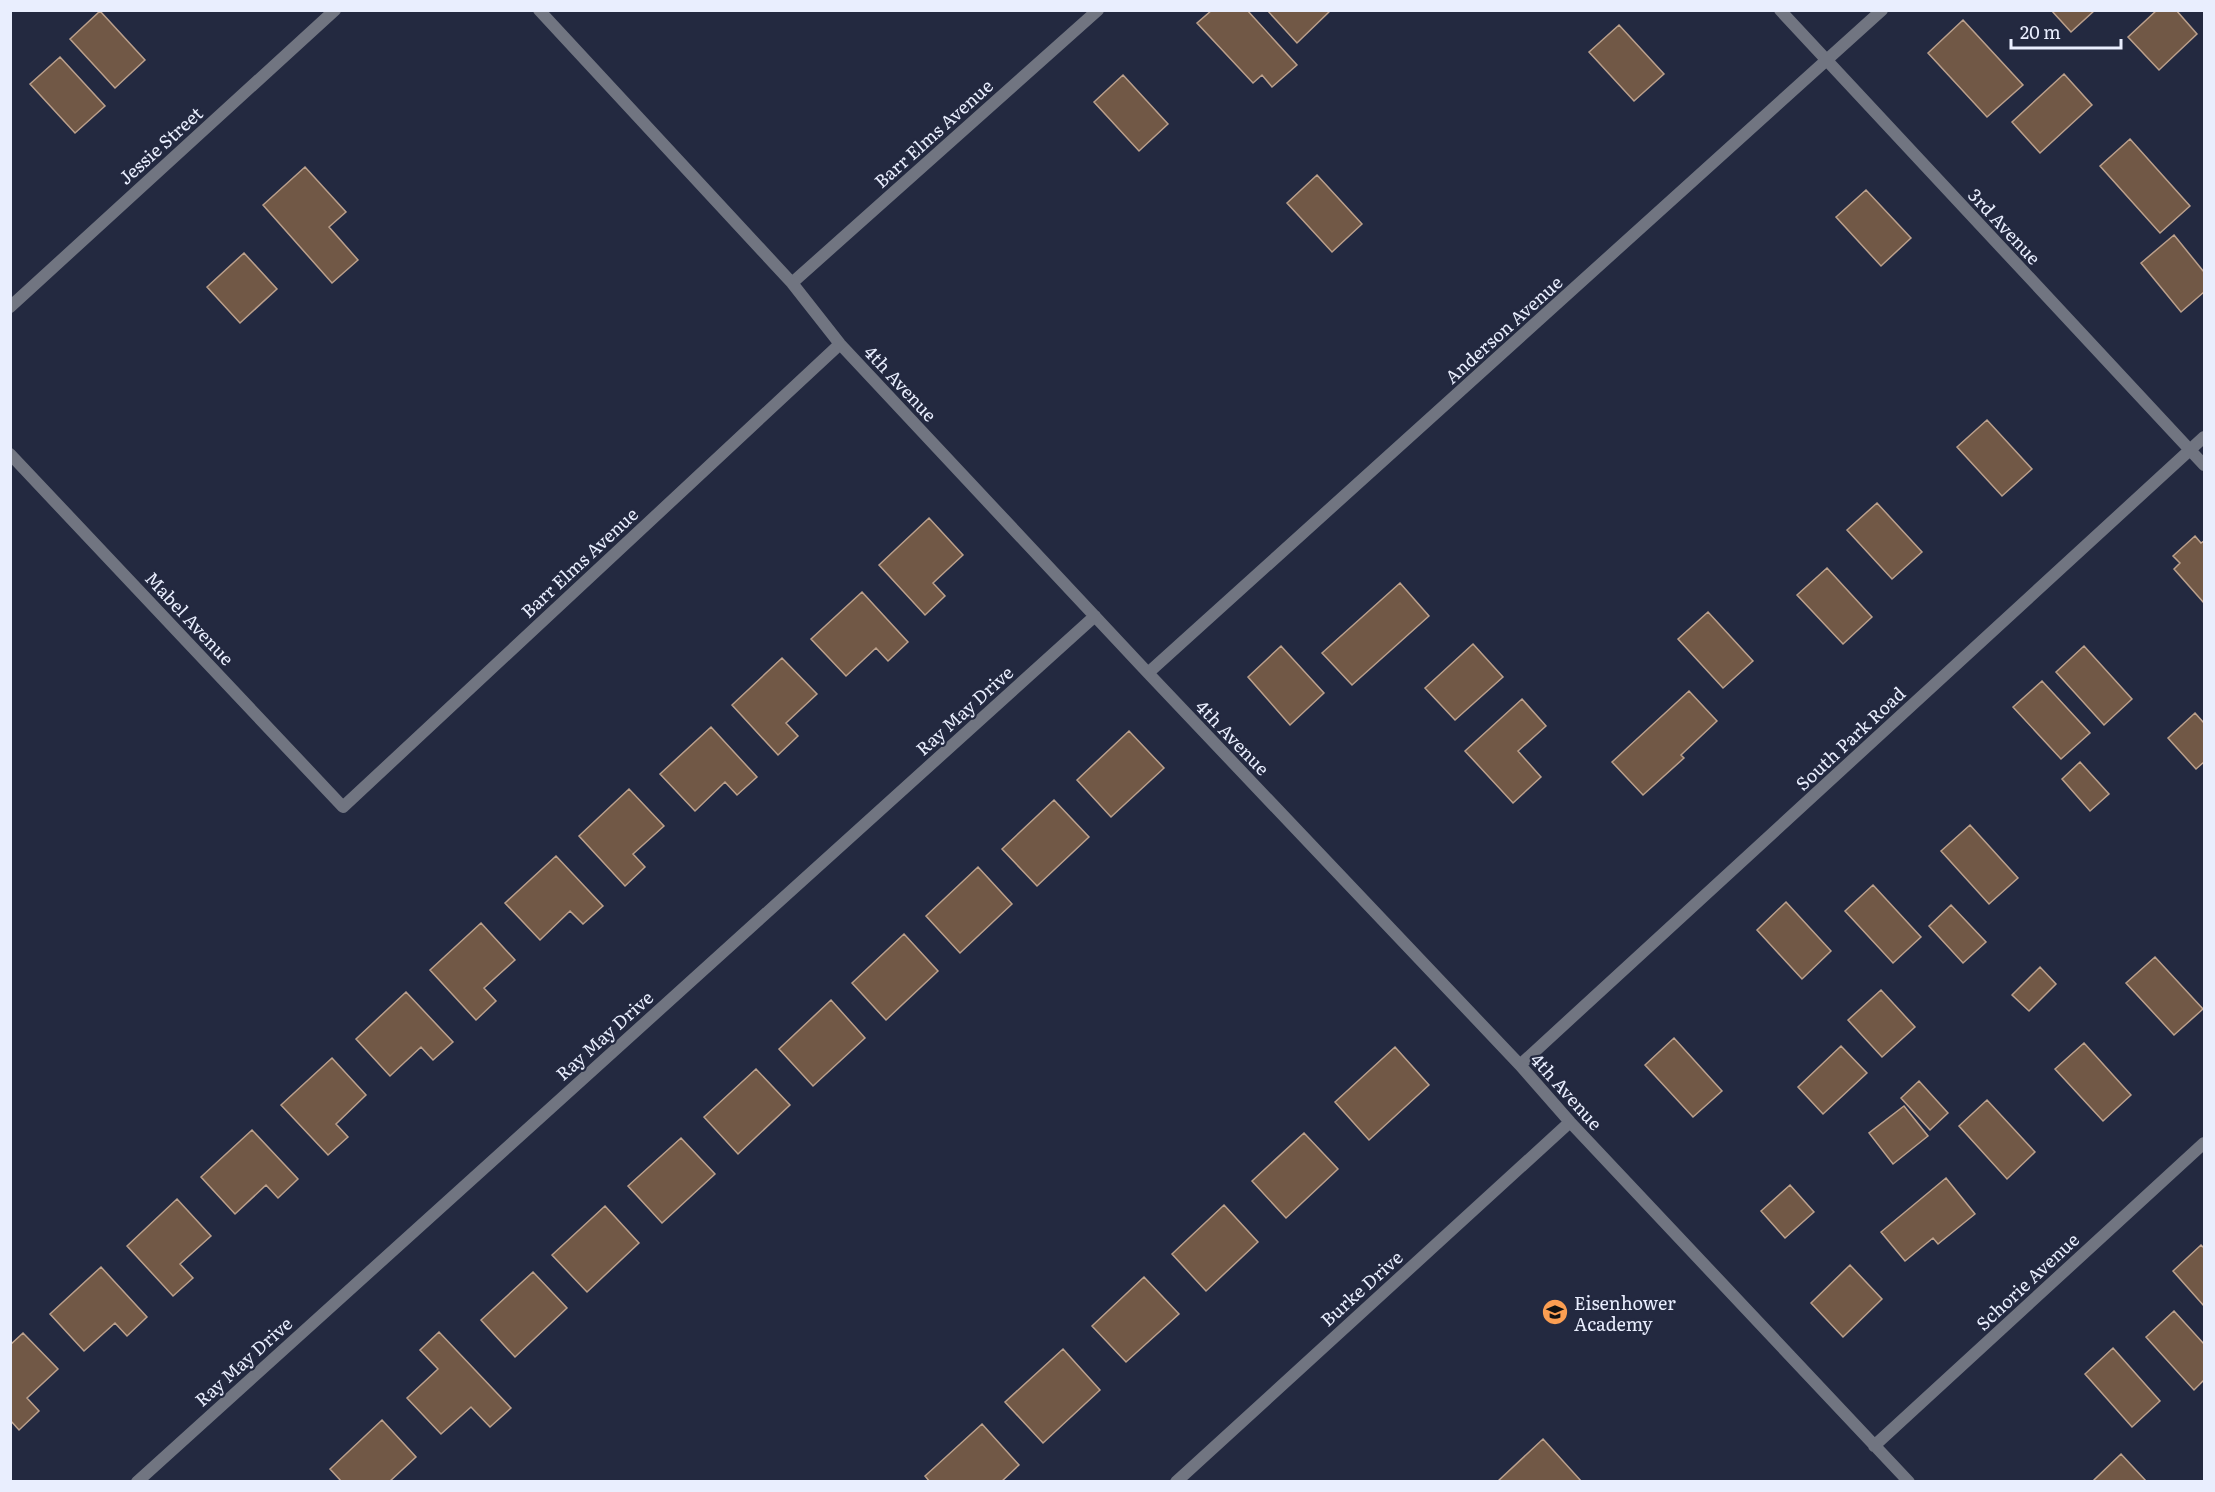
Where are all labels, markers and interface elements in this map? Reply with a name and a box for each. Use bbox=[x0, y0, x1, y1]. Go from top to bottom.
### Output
scale bar bbox=[2011, 12, 2120, 50]
text: 20 m bbox=[2020, 18, 2061, 45]
street label: Barr Elms Avenue bbox=[868, 72, 998, 194]
street label: Jessie Street bbox=[112, 99, 209, 190]
street label: 3rd Avenue bbox=[1962, 182, 2048, 270]
street label: Anderson Avenue bbox=[1438, 269, 1568, 389]
street label: 4th Avenue bbox=[858, 339, 944, 427]
street label: Barr Elms Avenue bbox=[514, 500, 644, 624]
street label: Mabel Avenue bbox=[139, 565, 241, 671]
street label: Ray May Drive bbox=[909, 659, 1019, 761]
street label: South Park Road bbox=[1789, 680, 1911, 796]
street label: 4th Avenue bbox=[1190, 693, 1276, 781]
street label: Ray May Drive bbox=[549, 984, 659, 1086]
street label: 4th Avenue bbox=[1525, 1046, 1609, 1136]
street label: Schorie Avenue bbox=[1969, 1226, 2085, 1336]
street label: Burke Drive bbox=[1314, 1244, 1408, 1332]
place label: Eisenhower Academy bbox=[1574, 1289, 1676, 1337]
school or university icon: Eisenhower Academy bbox=[1540, 1297, 1570, 1327]
street label: Ray May Drive bbox=[188, 1310, 298, 1412]

